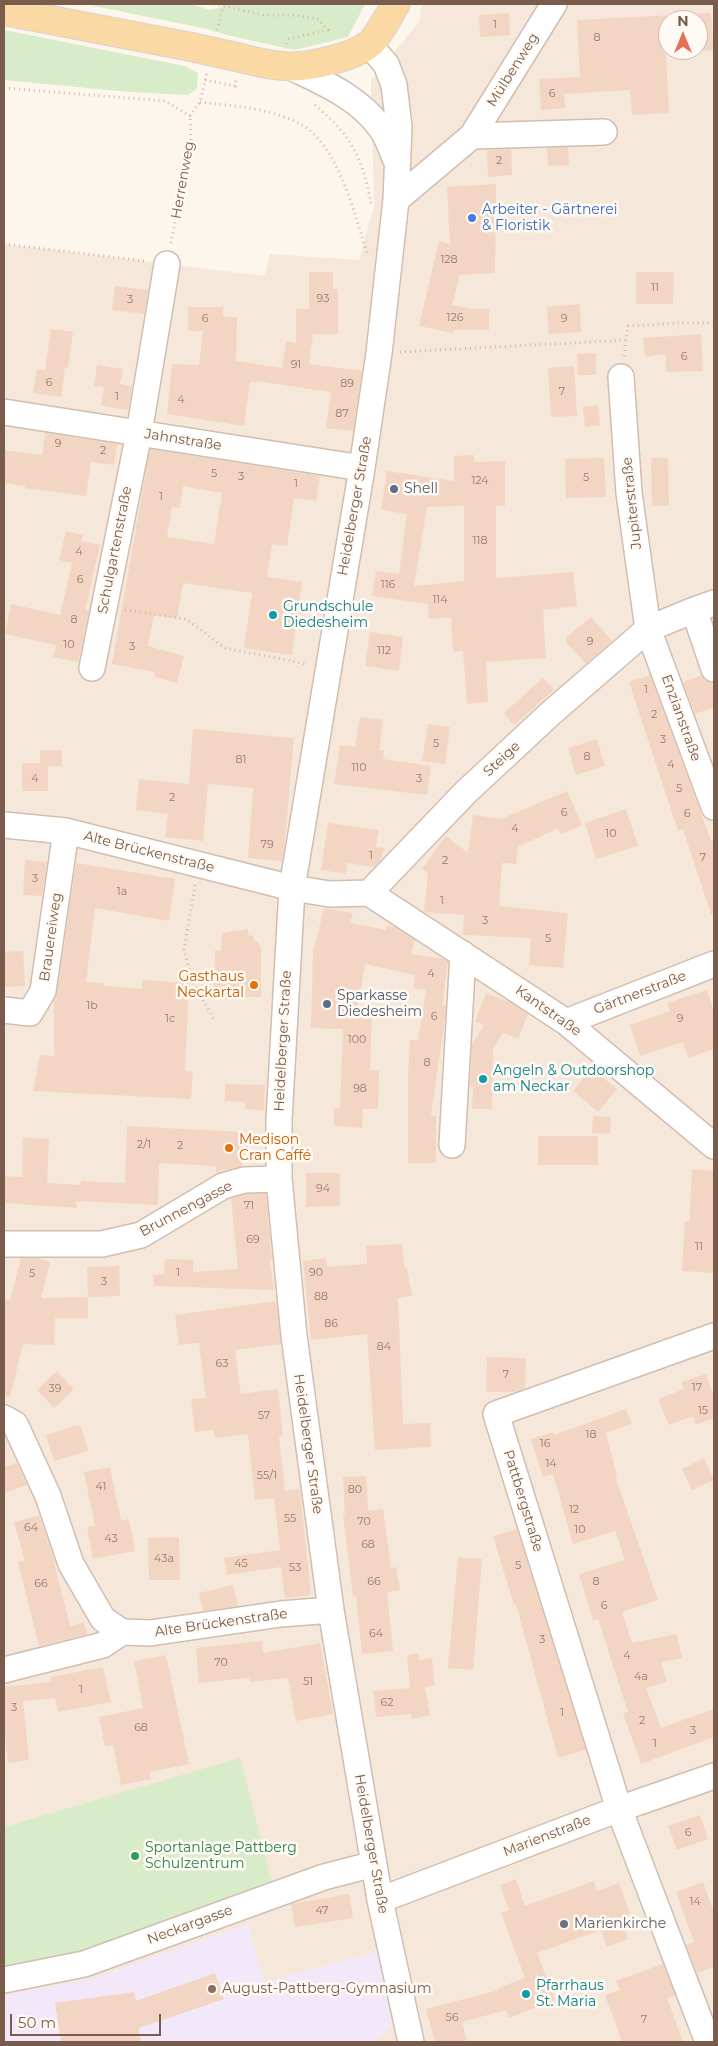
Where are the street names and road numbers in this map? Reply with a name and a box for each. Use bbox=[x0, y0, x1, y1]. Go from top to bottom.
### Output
street label: Mülbenweg bbox=[484, 30, 542, 110]
street label: Herrenweg bbox=[168, 140, 198, 220]
street label: Jahnstraße bbox=[143, 426, 223, 454]
street label: Heidelberger Straße bbox=[334, 435, 376, 577]
street label: Jupiterstraße bbox=[619, 456, 645, 550]
street label: Schulgartenstraße bbox=[94, 485, 136, 615]
street label: Enzianstraße bbox=[658, 672, 704, 764]
street label: Steige bbox=[480, 738, 524, 780]
street label: Alte Brückenstraße bbox=[82, 828, 216, 876]
street label: Brauereiweg bbox=[36, 892, 66, 982]
street label: Gärtnerstraße bbox=[591, 968, 689, 1018]
street label: Heidelberger Straße bbox=[271, 970, 295, 1112]
street label: Kantstraße bbox=[512, 982, 584, 1040]
street label: Brunnengasse bbox=[137, 1178, 235, 1240]
street label: Heidelberger Straße bbox=[290, 1373, 326, 1515]
street label: Pattbergstraße bbox=[499, 1448, 547, 1554]
street label: Alte Brückenstraße bbox=[153, 1605, 289, 1641]
street label: Heidelberger Straße bbox=[350, 1773, 392, 1915]
street label: Marienstraße bbox=[501, 1812, 593, 1860]
street label: Neckargasse bbox=[145, 1902, 235, 1948]

